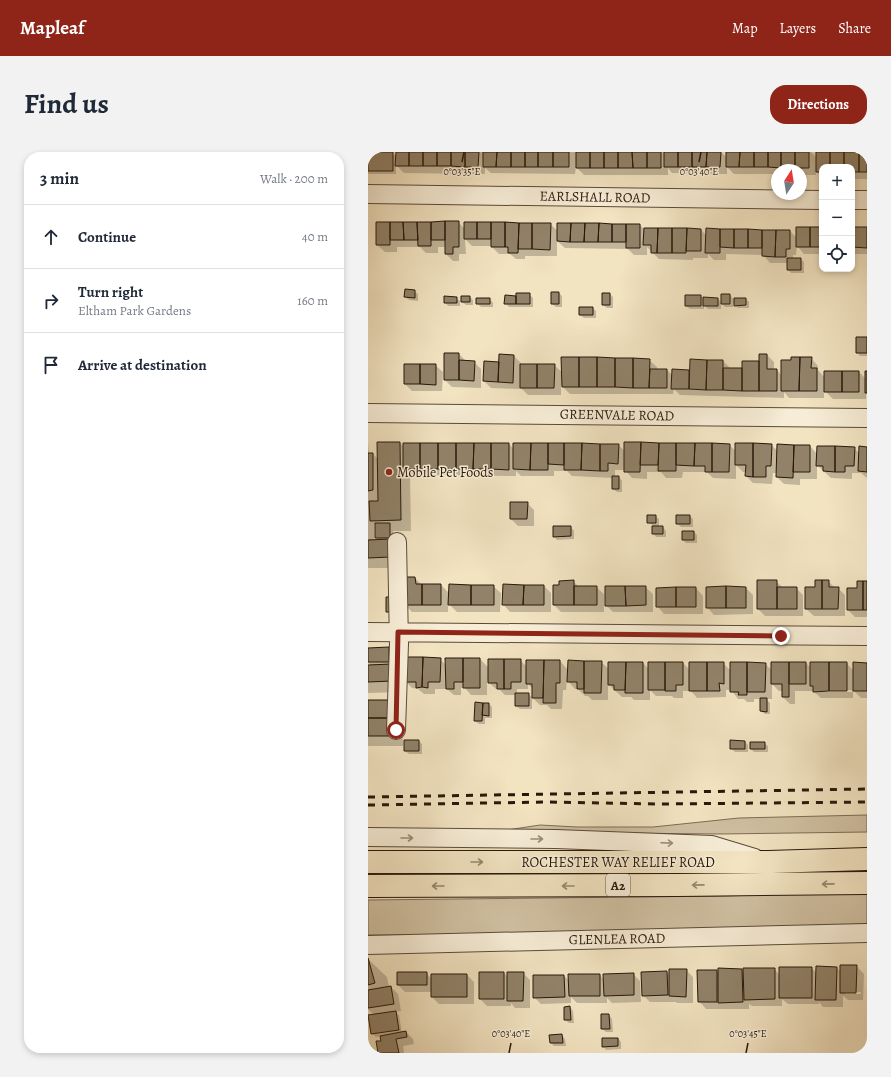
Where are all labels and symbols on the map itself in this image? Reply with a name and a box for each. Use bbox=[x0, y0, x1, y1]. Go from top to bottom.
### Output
north arrow bbox=[771, 164, 807, 200]
text: 0°03'35"E bbox=[444, 165, 481, 178]
text: 0°03'40"E bbox=[680, 165, 718, 178]
street label: EARLSHALL ROAD bbox=[539, 187, 651, 207]
street label: GREENVALE ROAD bbox=[560, 405, 675, 426]
place label: Mobile Pet Foods bbox=[397, 463, 493, 482]
marker: Mobile Pet Foods bbox=[384, 467, 394, 477]
route end bbox=[772, 627, 790, 645]
route start bbox=[387, 721, 405, 739]
one-way arrow bbox=[400, 834, 413, 842]
one-way arrow bbox=[530, 835, 543, 843]
one-way arrow bbox=[660, 839, 673, 847]
street label: ROCHESTER WAY RELIEF ROAD bbox=[521, 853, 715, 872]
one-way arrow bbox=[470, 858, 483, 866]
road number: A2 bbox=[606, 874, 630, 896]
one-way arrow bbox=[822, 880, 835, 888]
one-way arrow bbox=[692, 881, 705, 889]
one-way arrow bbox=[432, 882, 445, 890]
one-way arrow bbox=[562, 882, 575, 890]
street label: GLENLEA ROAD bbox=[569, 929, 666, 949]
text: 0°03'40"E bbox=[492, 1027, 530, 1040]
text: 0°03'45"E bbox=[729, 1027, 767, 1040]

